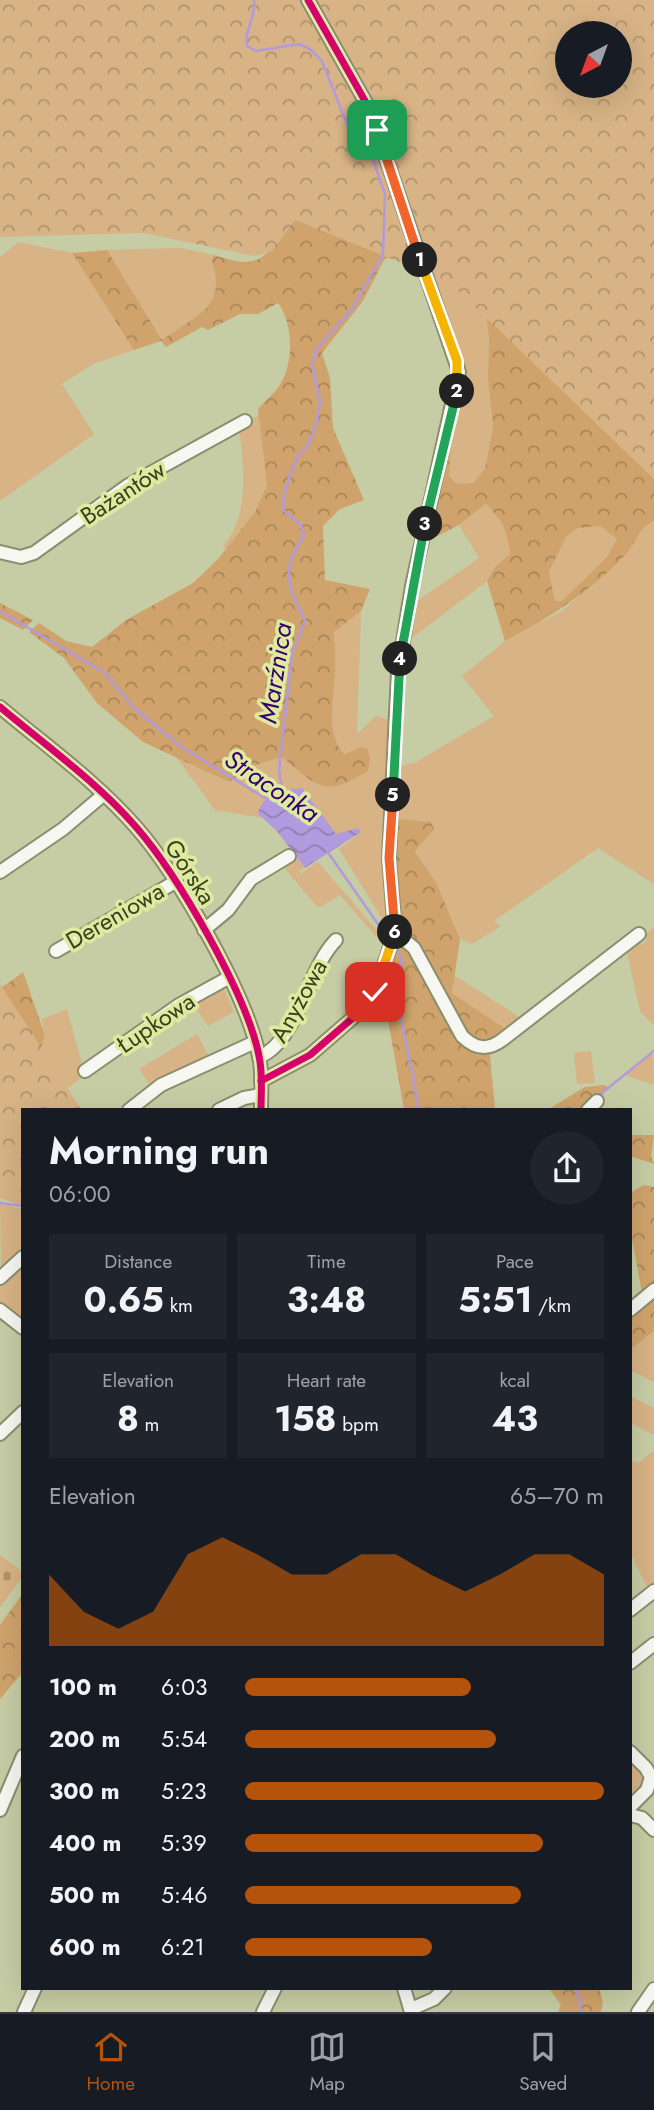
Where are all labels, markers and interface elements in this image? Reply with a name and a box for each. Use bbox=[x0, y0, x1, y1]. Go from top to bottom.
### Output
north arrow bbox=[555, 21, 632, 98]
map controls bbox=[555, 21, 632, 98]
pin bbox=[347, 100, 407, 160]
icon: arrive bbox=[358, 111, 396, 149]
pin: 1 bbox=[402, 243, 438, 278]
text: 1 bbox=[415, 246, 424, 273]
pin: 2 bbox=[440, 374, 475, 408]
text: 2 bbox=[450, 377, 463, 404]
street label: Bażantów bbox=[73, 452, 173, 533]
pin: 3 bbox=[408, 506, 442, 542]
text: 3 bbox=[419, 510, 430, 537]
water label: Marźnica bbox=[248, 619, 302, 726]
pin: 4 bbox=[382, 642, 418, 676]
text: 4 bbox=[393, 645, 406, 672]
water label: Straconka bbox=[217, 740, 328, 832]
pin: 5 bbox=[376, 778, 410, 812]
text: 5 bbox=[386, 781, 399, 808]
street label: Górska bbox=[156, 832, 225, 911]
street label: Dereniowa bbox=[59, 873, 170, 958]
pin: 6 bbox=[378, 914, 412, 950]
text: 6 bbox=[388, 918, 401, 945]
street label: Anyżowa bbox=[261, 953, 336, 1049]
pin bbox=[345, 962, 405, 1022]
icon: check bbox=[356, 973, 394, 1011]
street label: Łupkowa bbox=[109, 984, 202, 1062]
text: Morning run bbox=[49, 1123, 269, 1178]
button: share bbox=[530, 1131, 604, 1205]
text: 06:00 bbox=[49, 1177, 111, 1211]
text: Distance bbox=[104, 1248, 172, 1275]
text: Time bbox=[307, 1248, 346, 1275]
text: Pace bbox=[496, 1248, 534, 1275]
text: 0.65 bbox=[84, 1275, 164, 1325]
text: 3:48 bbox=[287, 1275, 366, 1325]
text: 5:51 bbox=[458, 1275, 533, 1325]
text: km bbox=[164, 1292, 193, 1319]
text: /km bbox=[533, 1292, 571, 1319]
text: Elevation bbox=[102, 1367, 174, 1394]
text: Heart rate bbox=[287, 1367, 366, 1394]
text: kcal bbox=[499, 1367, 530, 1394]
text: 8 bbox=[117, 1394, 139, 1444]
text: 158 bbox=[274, 1394, 337, 1444]
text: 43 bbox=[492, 1394, 538, 1444]
text: m bbox=[139, 1411, 159, 1438]
text: bpm bbox=[337, 1411, 379, 1438]
text: Elevation bbox=[49, 1479, 136, 1513]
text: 65–70 m bbox=[510, 1479, 604, 1513]
text: 100 m bbox=[49, 1670, 117, 1704]
text: 6:03 bbox=[161, 1670, 208, 1704]
text: 200 m bbox=[49, 1722, 120, 1756]
text: 5:54 bbox=[161, 1722, 207, 1756]
text: 300 m bbox=[49, 1774, 120, 1808]
text: 5:23 bbox=[161, 1774, 207, 1808]
text: 400 m bbox=[49, 1826, 121, 1860]
text: 5:39 bbox=[161, 1826, 207, 1860]
text: 500 m bbox=[49, 1878, 120, 1912]
text: 5:46 bbox=[161, 1878, 208, 1912]
text: 600 m bbox=[49, 1930, 121, 1964]
text: 6:21 bbox=[161, 1930, 205, 1964]
tab: Home bbox=[87, 2028, 135, 2097]
tab: Map bbox=[308, 2028, 346, 2097]
tab: Saved bbox=[519, 2028, 567, 2097]

